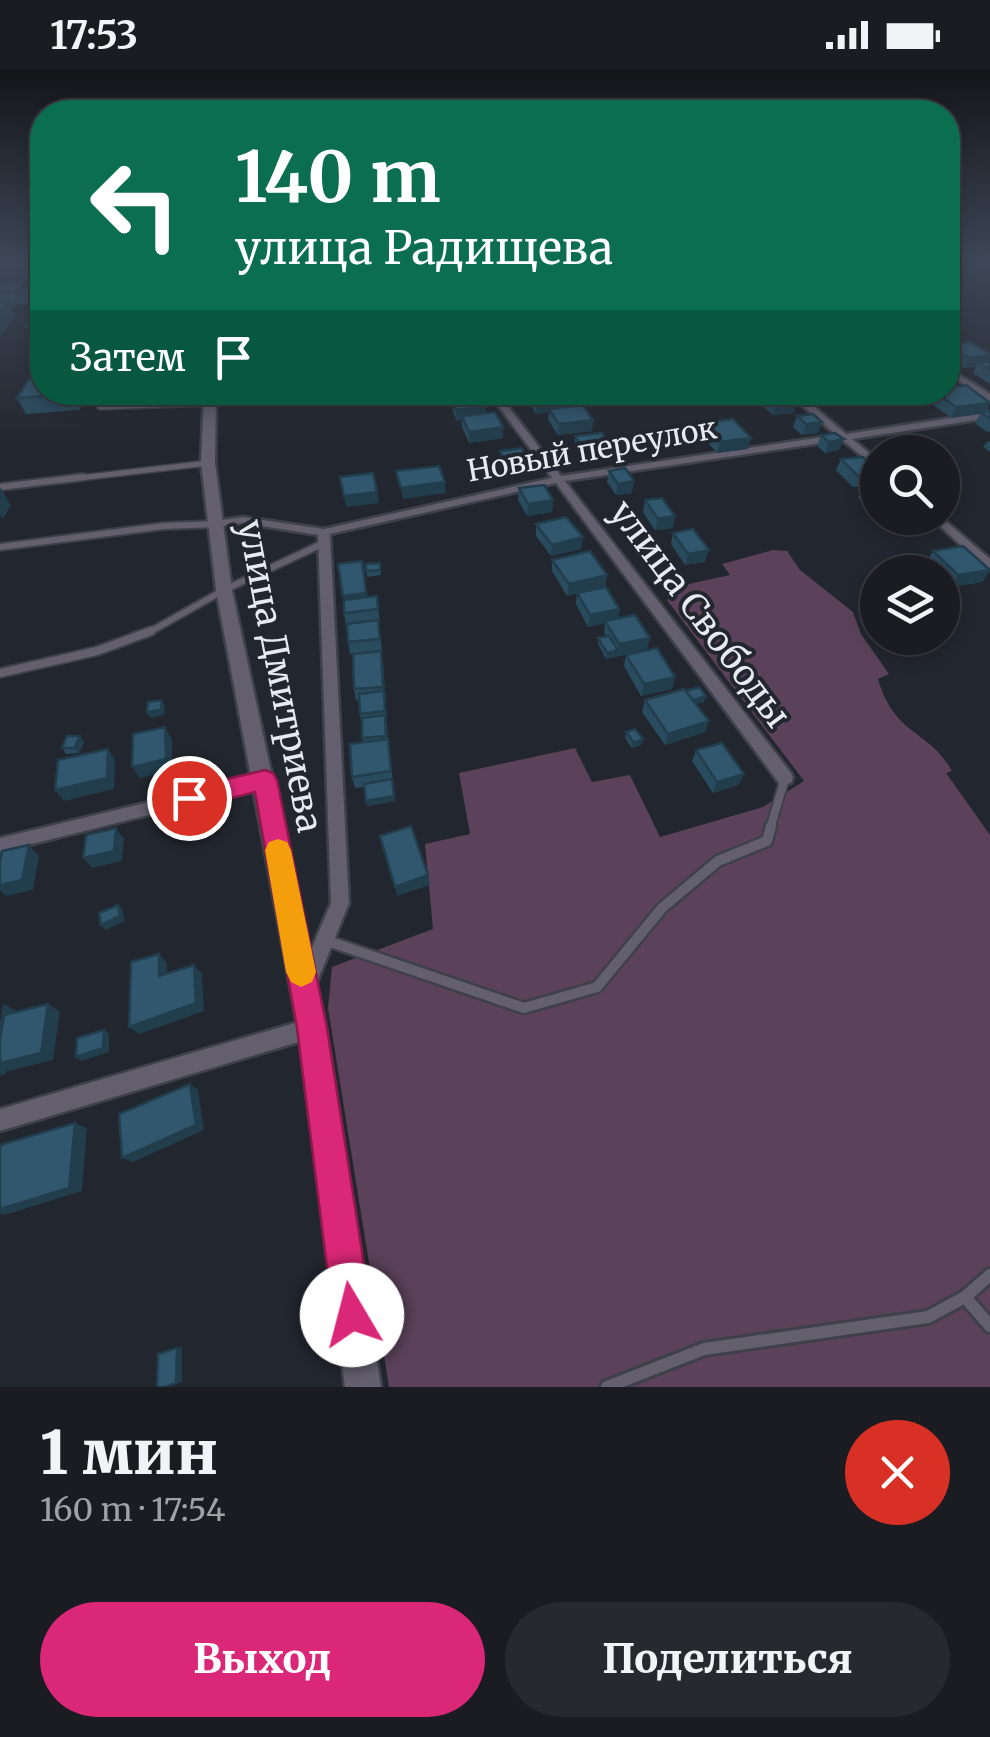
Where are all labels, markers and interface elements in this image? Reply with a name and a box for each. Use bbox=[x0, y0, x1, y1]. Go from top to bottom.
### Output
text: 17:53 bbox=[50, 12, 138, 59]
text: 140 m bbox=[235, 133, 441, 221]
icon: left bbox=[70, 140, 200, 270]
text: улица Радищева bbox=[235, 220, 613, 276]
icon: arrive bbox=[206, 330, 261, 385]
text: Затем bbox=[70, 334, 186, 381]
street label: Новый переулок bbox=[464, 408, 720, 490]
map controls bbox=[860, 435, 960, 655]
button: search bbox=[860, 435, 960, 535]
street label: улица Свободы bbox=[600, 492, 800, 736]
street label: улица Дмитриева bbox=[228, 516, 332, 836]
button: layers bbox=[860, 555, 960, 655]
pin bbox=[147, 756, 232, 841]
icon: arrive bbox=[162, 771, 217, 826]
position arrow bbox=[300, 1263, 404, 1367]
text: 1 мин bbox=[40, 1415, 218, 1490]
button: close bbox=[845, 1420, 950, 1525]
text: 160 m · 17:54 bbox=[40, 1490, 225, 1530]
button: Выход bbox=[40, 1602, 485, 1717]
button: Поделиться bbox=[505, 1602, 950, 1717]

